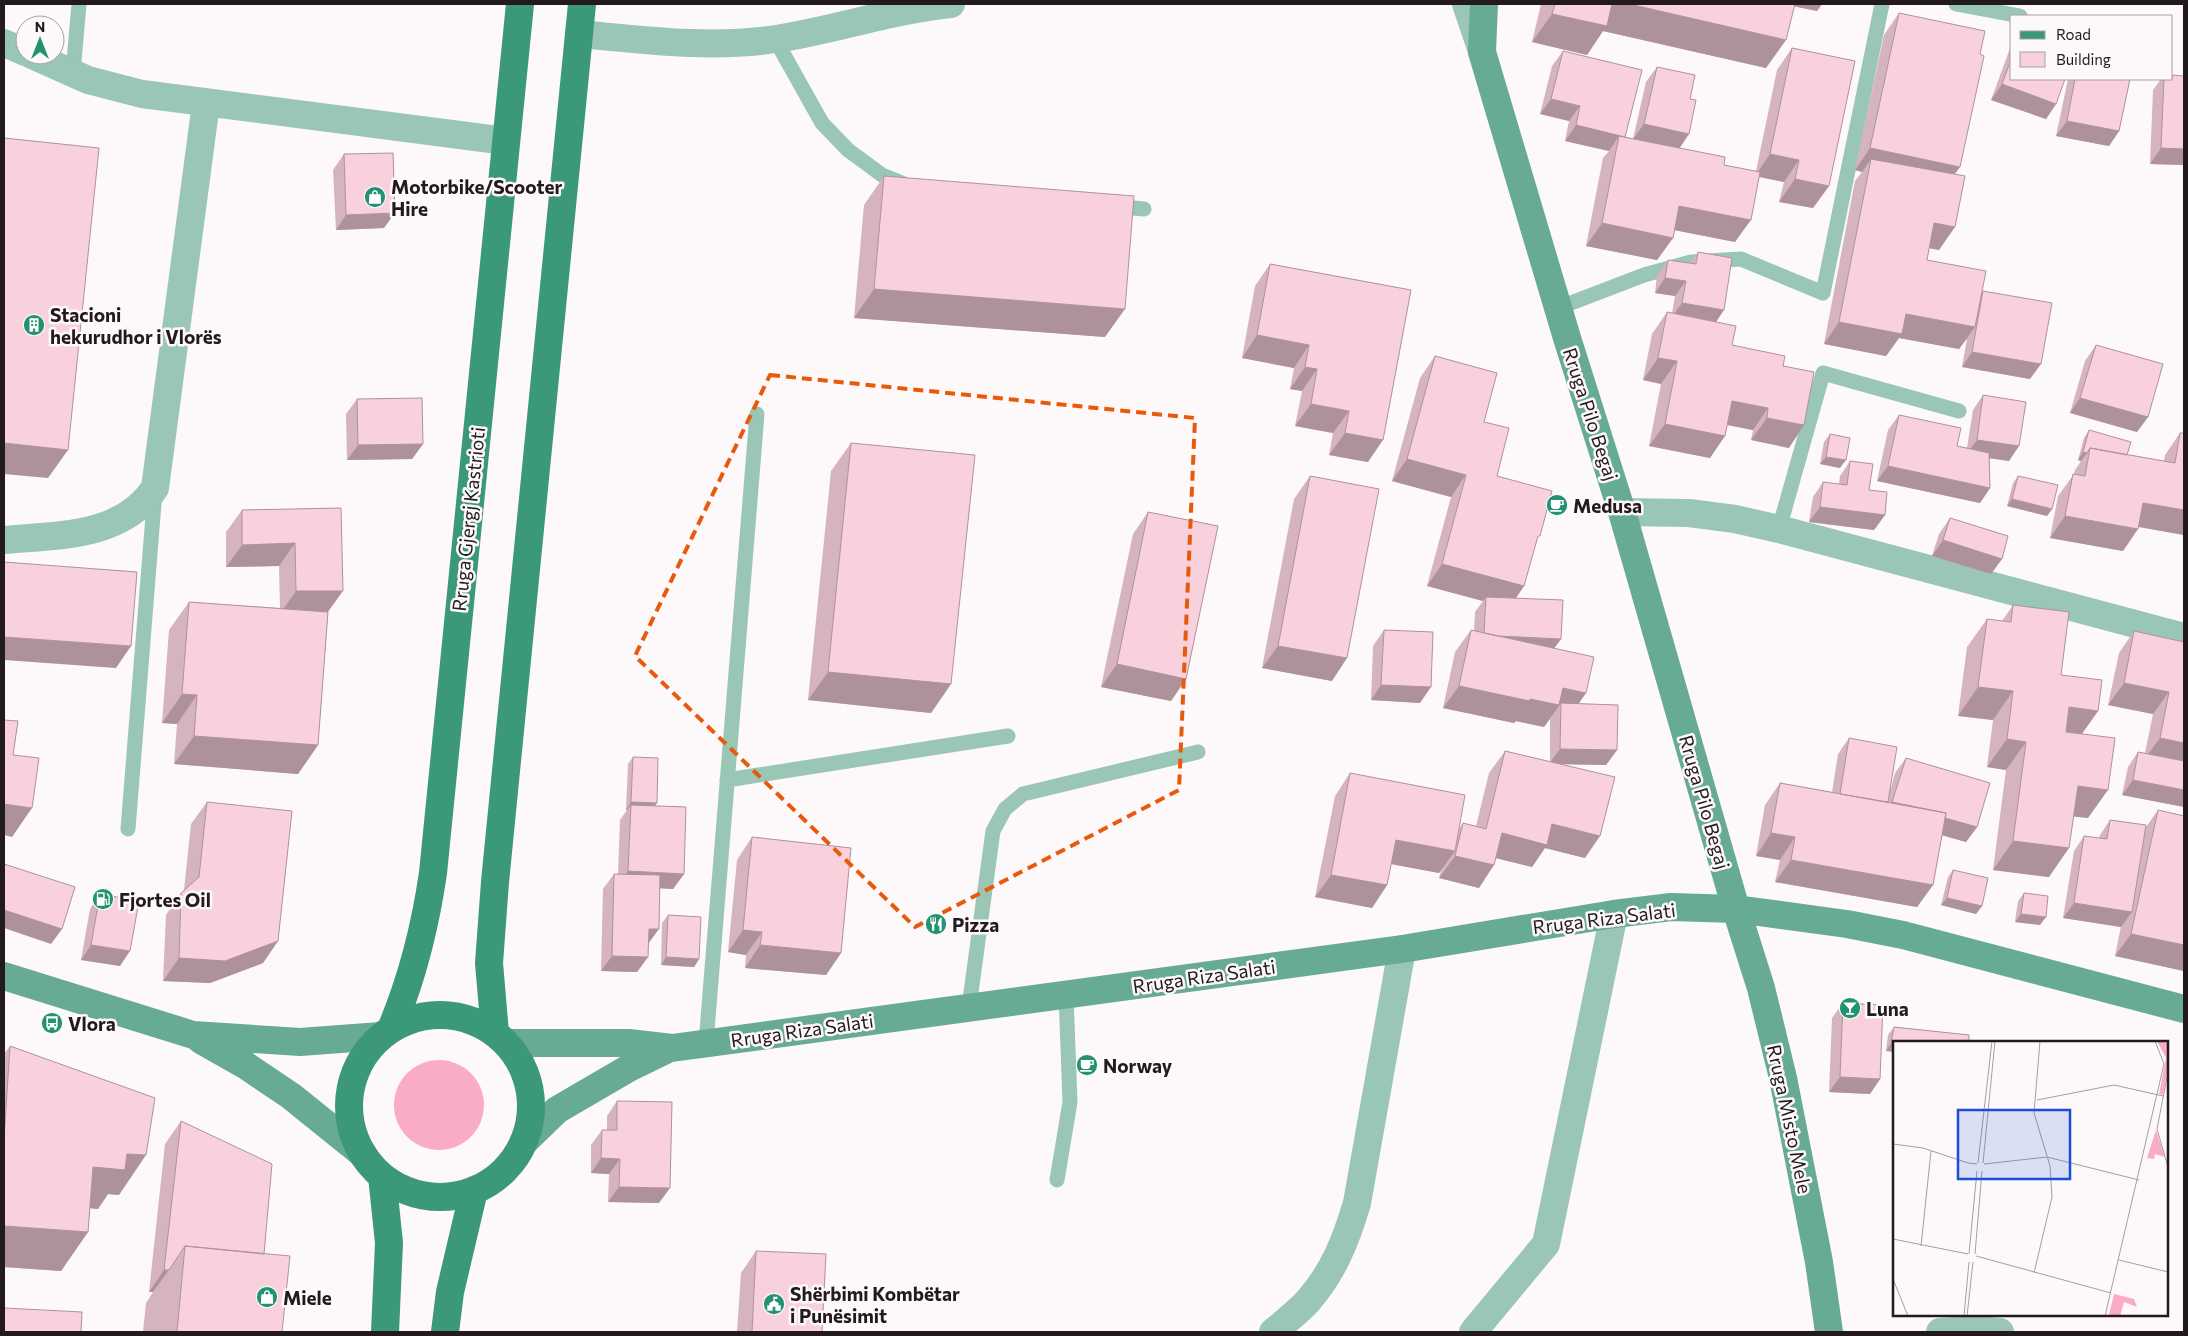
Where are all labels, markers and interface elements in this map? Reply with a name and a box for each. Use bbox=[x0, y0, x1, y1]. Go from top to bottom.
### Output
north arrow bbox=[15, 15, 65, 65]
legend bbox=[2010, 15, 2173, 80]
text: N bbox=[35, 18, 45, 35]
text: Road bbox=[2056, 25, 2091, 43]
text: Building bbox=[2056, 50, 2111, 68]
place label: Motorbike/Scooter Hire bbox=[391, 175, 562, 220]
shop icon: Motorbike/Scooter Hire bbox=[363, 185, 387, 209]
place label: Stacioni hekurudhor i Vlorës bbox=[50, 303, 222, 348]
building icon: Stacioni hekurudhor i Vlorës bbox=[22, 313, 46, 337]
street label: Rruga Pilo Begaj bbox=[1559, 345, 1623, 483]
street label: Rruga Gjergj Kastrioti bbox=[447, 426, 489, 612]
cafe icon: Medusa bbox=[1545, 493, 1569, 517]
place label: Medusa bbox=[1573, 494, 1642, 517]
street label: Rruga Pilo Begaj bbox=[1675, 732, 1735, 872]
fuel station icon: Fjortes Oil bbox=[91, 887, 115, 911]
place label: Fjortes Oil bbox=[119, 888, 211, 911]
street label: Rruga Riza Salati bbox=[1531, 898, 1677, 938]
restaurant icon: Pizza bbox=[924, 912, 948, 936]
place label: Pizza bbox=[952, 913, 999, 936]
street label: Rruga Riza Salati bbox=[1131, 955, 1277, 997]
bar icon: Luna bbox=[1838, 996, 1862, 1020]
place label: Luna bbox=[1866, 997, 1909, 1020]
street label: Rruga Riza Salati bbox=[729, 1009, 875, 1051]
bus stop icon: Vlora bbox=[40, 1011, 64, 1035]
place label: Vlora bbox=[68, 1012, 116, 1035]
inset map bbox=[1893, 1041, 2168, 1316]
street label: Rruga Misto Mele bbox=[1763, 1042, 1817, 1196]
cafe icon: Norway bbox=[1075, 1053, 1099, 1077]
place label: Norway bbox=[1103, 1054, 1173, 1077]
place label: Shërbimi Kombëtar i Punësimit bbox=[790, 1282, 960, 1327]
shop icon: Miele bbox=[255, 1285, 279, 1309]
place label: Miele bbox=[283, 1286, 332, 1309]
public building icon: Shërbimi Kombëtar i Punësimit bbox=[762, 1292, 786, 1316]

